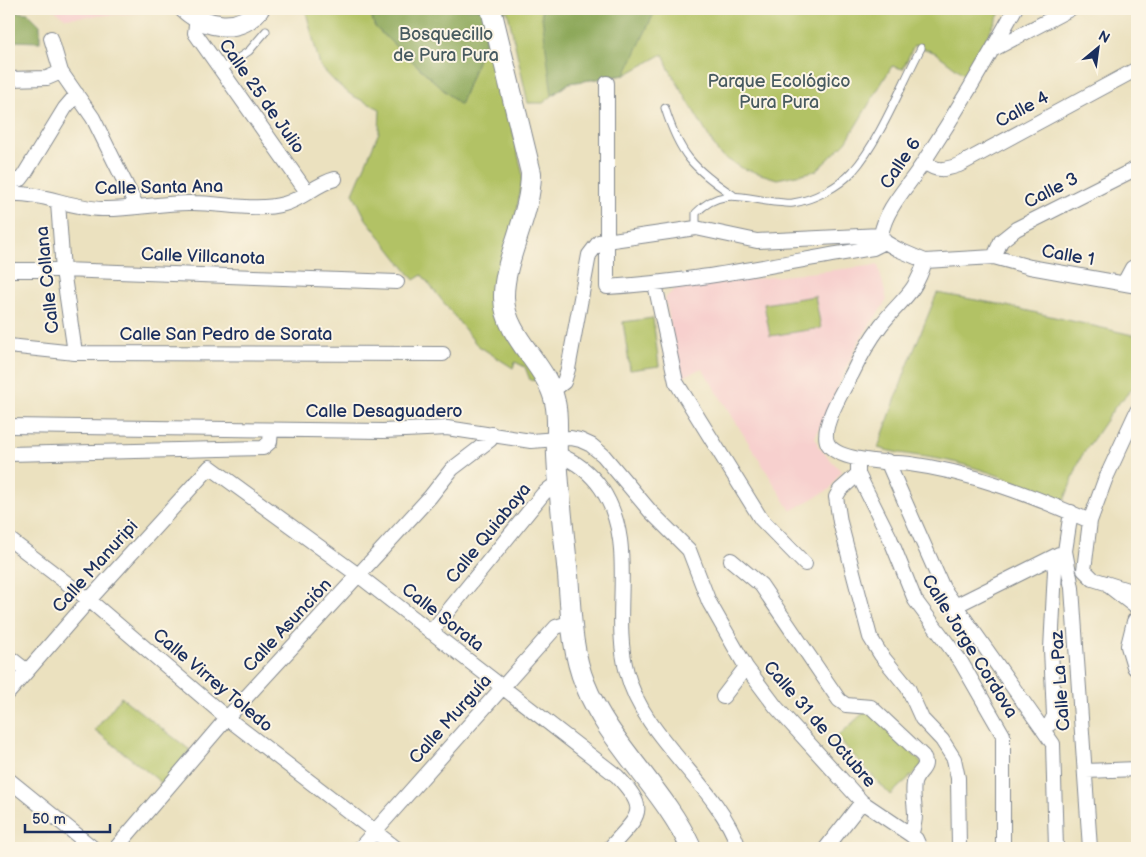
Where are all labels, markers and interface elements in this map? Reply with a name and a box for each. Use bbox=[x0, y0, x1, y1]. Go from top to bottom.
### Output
north arrow bbox=[1074, 22, 1124, 72]
park label: Bosquecillo de Pura Pura bbox=[393, 24, 499, 66]
text: N bbox=[1095, 27, 1113, 47]
street label: Calle 25 de Julio bbox=[214, 35, 309, 158]
park label: Parque Ecológico Pura Pura bbox=[707, 71, 851, 113]
street label: Calle 4 bbox=[992, 87, 1053, 132]
street label: Calle 6 bbox=[876, 134, 925, 193]
street label: Calle 3 bbox=[1021, 168, 1082, 213]
street label: Calle Santa Ana bbox=[94, 176, 224, 199]
street label: Calle Collana bbox=[31, 225, 64, 335]
street label: Calle 1 bbox=[1040, 241, 1096, 270]
street label: Calle Villcanota bbox=[141, 244, 265, 269]
street label: Calle San Pedro de Sorata bbox=[119, 324, 333, 345]
street label: Calle Desaguadero bbox=[305, 401, 463, 422]
street label: Calle Quiabaya bbox=[442, 479, 535, 588]
street label: Calle Manuripi bbox=[48, 516, 143, 617]
street label: Calle Jorge Cordova bbox=[917, 571, 1022, 722]
street label: Calle Asunción bbox=[239, 574, 336, 676]
street label: Calle Sorata bbox=[397, 579, 488, 656]
street label: Calle Virrey Toledo bbox=[149, 624, 277, 737]
street label: Calle La Paz bbox=[1046, 630, 1074, 732]
street label: Calle 31 de Octubre bbox=[759, 657, 880, 792]
street label: Calle Murguía bbox=[405, 670, 496, 768]
scale bar bbox=[25, 802, 110, 834]
text: 50 m bbox=[32, 810, 66, 829]

